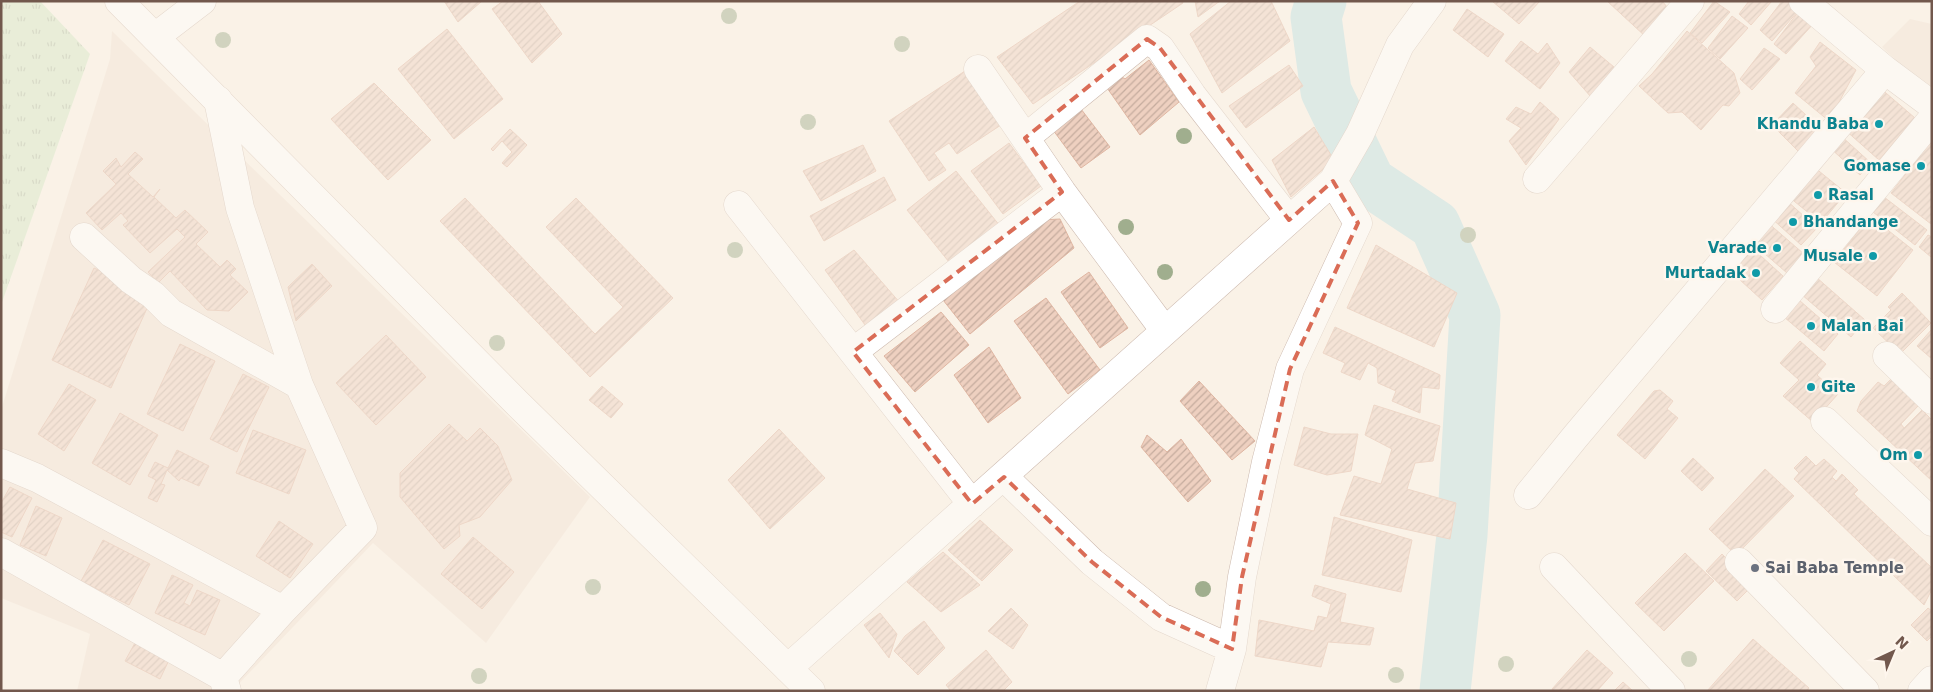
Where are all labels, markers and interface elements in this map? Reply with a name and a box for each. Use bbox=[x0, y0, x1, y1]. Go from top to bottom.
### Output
place label: Khandu Baba bbox=[1757, 115, 1869, 133]
marker: Khandu Baba bbox=[1873, 118, 1885, 130]
place label: Gomase bbox=[1844, 157, 1911, 175]
marker: Gomase bbox=[1915, 160, 1927, 172]
place label: Rasal bbox=[1828, 186, 1874, 204]
marker: Rasal bbox=[1812, 189, 1824, 201]
place label: Bhandange bbox=[1803, 213, 1898, 231]
marker: Bhandange bbox=[1787, 216, 1799, 228]
place label: Varade bbox=[1708, 239, 1767, 257]
marker: Varade bbox=[1771, 242, 1783, 254]
place label: Musale bbox=[1803, 247, 1863, 265]
marker: Musale bbox=[1867, 250, 1879, 262]
place label: Murtadak bbox=[1665, 264, 1747, 282]
marker: Murtadak bbox=[1750, 267, 1762, 279]
place label: Malan Bai bbox=[1821, 317, 1904, 335]
marker: Malan Bai bbox=[1805, 320, 1817, 332]
place label: Gite bbox=[1821, 378, 1856, 396]
marker: Gite bbox=[1805, 381, 1817, 393]
place label: Om bbox=[1880, 446, 1908, 464]
marker: Om bbox=[1912, 449, 1924, 461]
place label: Sai Baba Temple bbox=[1765, 559, 1904, 577]
marker: Sai Baba Temple bbox=[1749, 562, 1761, 574]
north arrow bbox=[1868, 627, 1918, 677]
text: N bbox=[1892, 633, 1912, 652]

